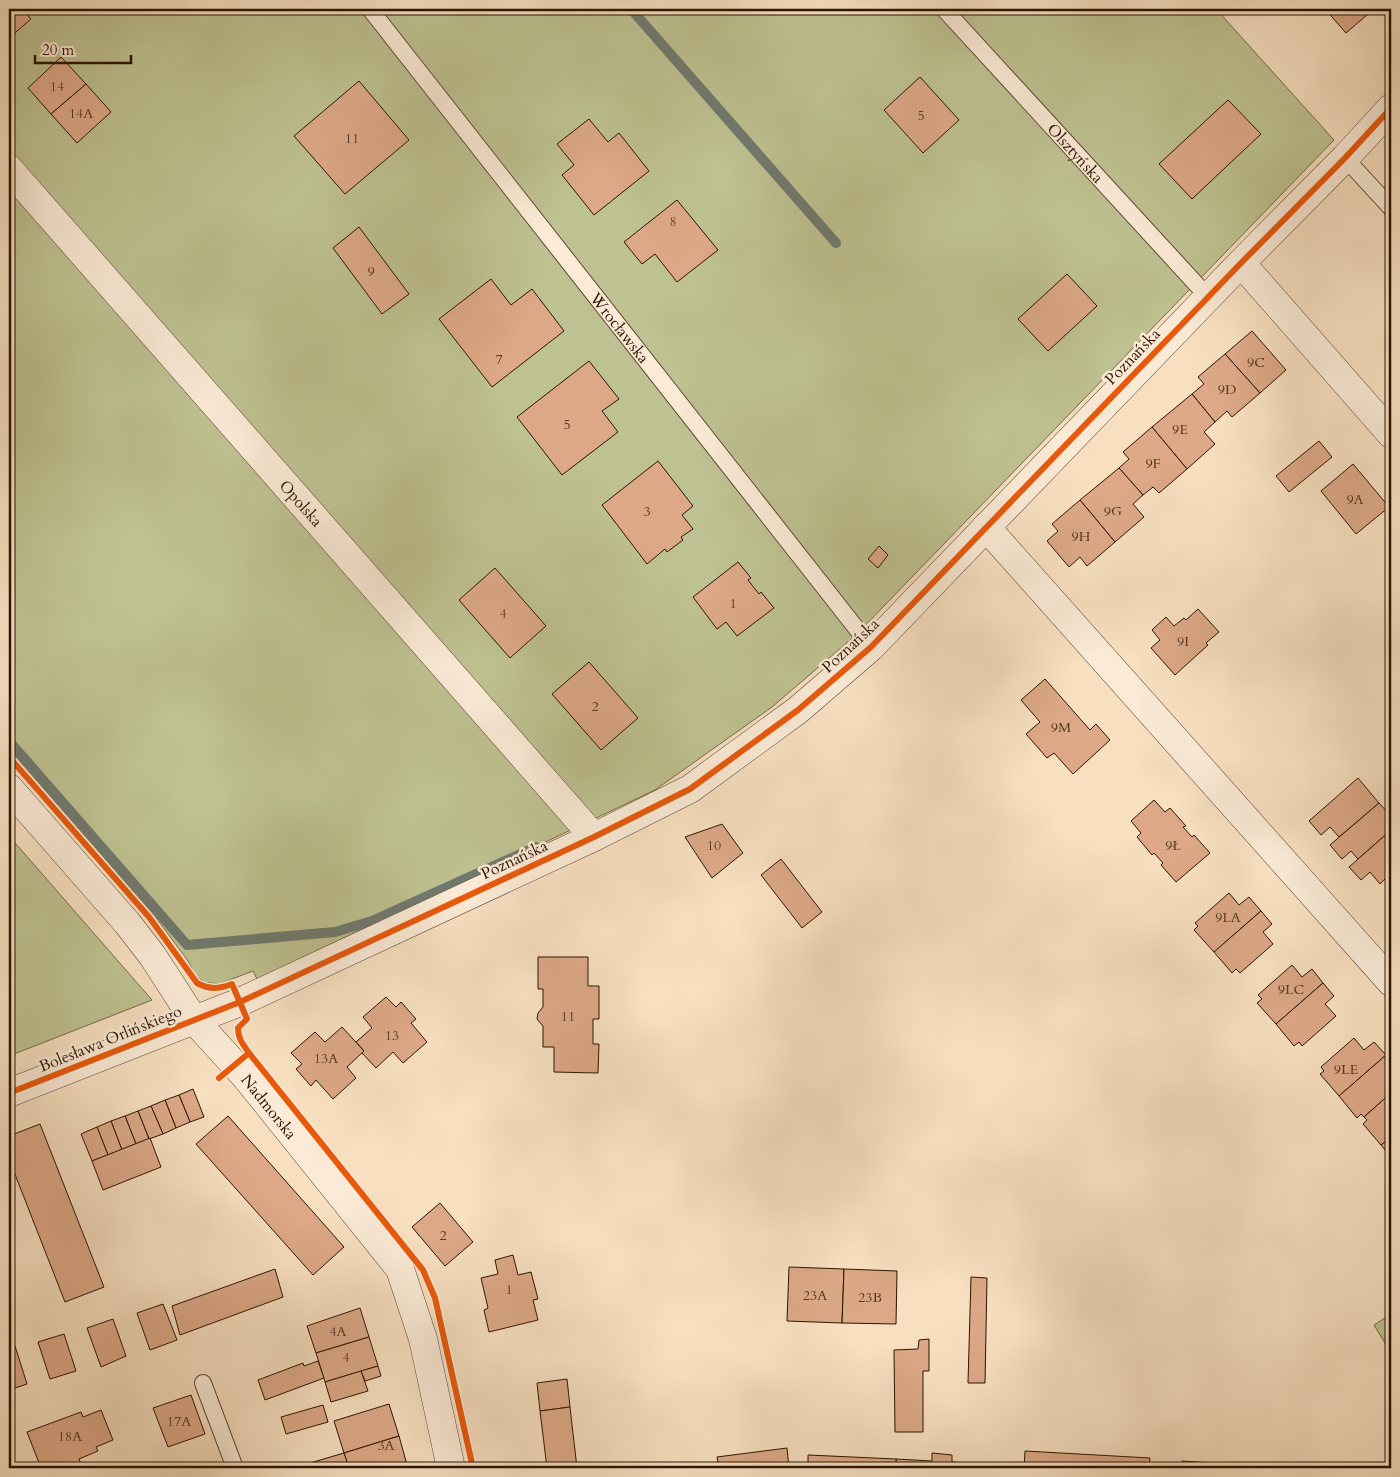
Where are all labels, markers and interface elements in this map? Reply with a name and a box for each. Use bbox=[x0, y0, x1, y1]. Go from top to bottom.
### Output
scale bar bbox=[35, 32, 131, 64]
text: 20 m bbox=[42, 40, 74, 60]
house number: 14 bbox=[50, 77, 64, 96]
house number: 14A bbox=[69, 104, 93, 123]
house number: 5 bbox=[917, 106, 925, 125]
street label: Olsztyńska bbox=[1042, 119, 1108, 188]
house number: 11 bbox=[345, 129, 359, 148]
house number: 8 bbox=[669, 212, 677, 231]
house number: 9 bbox=[367, 262, 375, 281]
street label: Wrocławska bbox=[584, 287, 654, 368]
street label: Poznańska bbox=[1100, 323, 1165, 390]
house number: 7 bbox=[495, 350, 503, 369]
house number: 9C bbox=[1247, 353, 1265, 372]
house number: 9D bbox=[1218, 380, 1236, 399]
house number: 5 bbox=[563, 415, 571, 434]
house number: 9E bbox=[1172, 420, 1188, 439]
house number: 9F bbox=[1145, 454, 1161, 473]
street label: Opolska bbox=[274, 475, 328, 532]
house number: 9A bbox=[1346, 490, 1364, 509]
house number: 3 bbox=[643, 502, 651, 521]
house number: 9G bbox=[1104, 502, 1122, 521]
house number: 9H bbox=[1072, 527, 1091, 546]
house number: 1 bbox=[729, 594, 737, 613]
house number: 4 bbox=[499, 604, 507, 623]
street label: Poznańska bbox=[817, 613, 884, 678]
house number: 9I bbox=[1177, 632, 1189, 651]
house number: 2 bbox=[591, 697, 599, 716]
house number: 9M bbox=[1051, 718, 1071, 737]
street label: Poznańska bbox=[478, 835, 551, 885]
house number: 10 bbox=[707, 836, 721, 855]
house number: 9Ł bbox=[1165, 836, 1181, 855]
house number: 9LA bbox=[1215, 908, 1241, 927]
house number: 9LC bbox=[1278, 980, 1304, 999]
street label: Bolesława Orlińskiego bbox=[36, 1000, 185, 1078]
house number: 11 bbox=[561, 1007, 575, 1026]
house number: 13 bbox=[385, 1026, 399, 1045]
house number: 13A bbox=[314, 1049, 338, 1068]
house number: 9LE bbox=[1334, 1060, 1359, 1079]
street label: Nadmorska bbox=[236, 1070, 302, 1144]
house number: 2 bbox=[439, 1226, 447, 1245]
house number: 1 bbox=[505, 1280, 513, 1299]
house number: 23A bbox=[803, 1286, 827, 1305]
house number: 23B bbox=[858, 1288, 882, 1307]
house number: 4A bbox=[329, 1322, 347, 1341]
house number: 4 bbox=[342, 1348, 350, 1367]
house number: 17A bbox=[167, 1412, 191, 1431]
house number: 18A bbox=[58, 1427, 82, 1446]
house number: 3A bbox=[377, 1436, 395, 1455]

